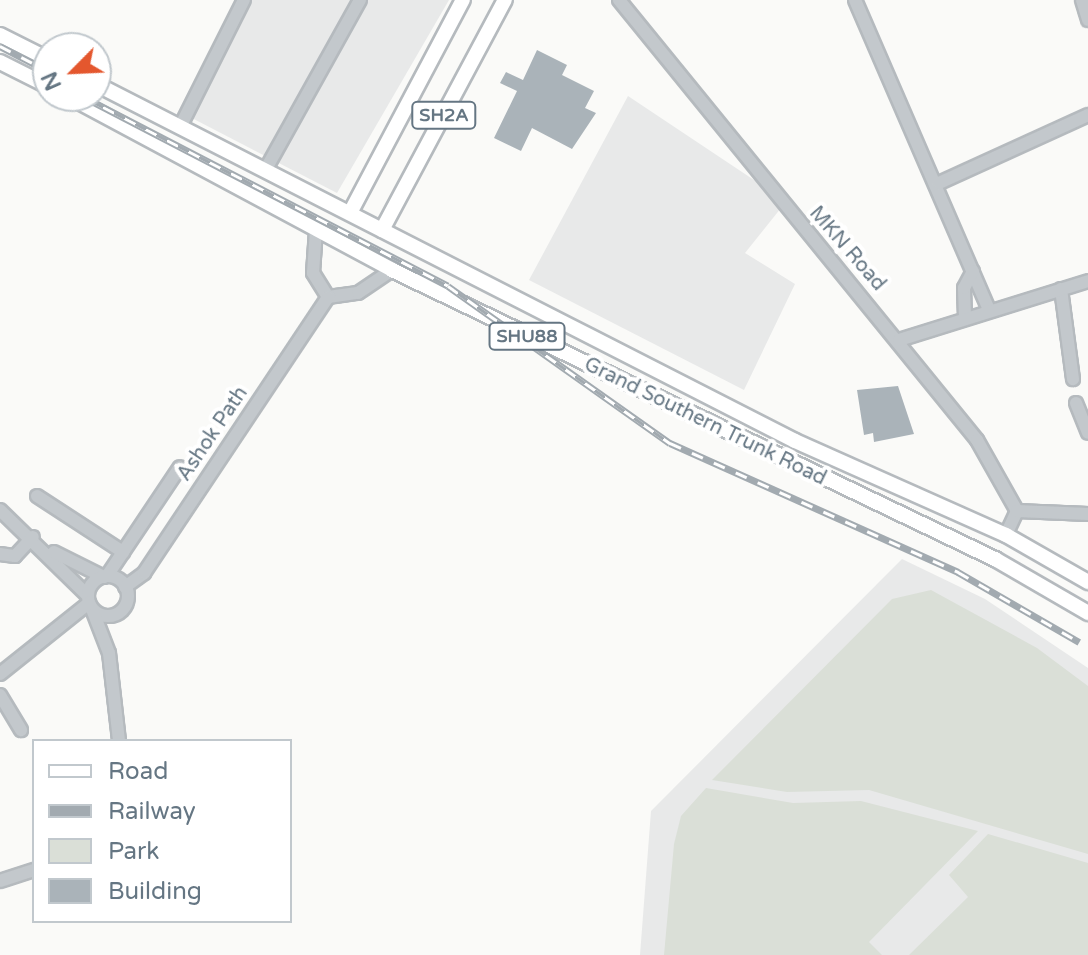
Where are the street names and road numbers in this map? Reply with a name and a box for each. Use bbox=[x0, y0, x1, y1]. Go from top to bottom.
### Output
road number: SH2A bbox=[410, 101, 478, 129]
street label: MKN Road bbox=[804, 202, 890, 296]
road number: SHU88 bbox=[487, 322, 567, 350]
street label: Grand Southern Trunk Road bbox=[580, 353, 830, 491]
street label: Ashok Path bbox=[173, 382, 253, 486]

